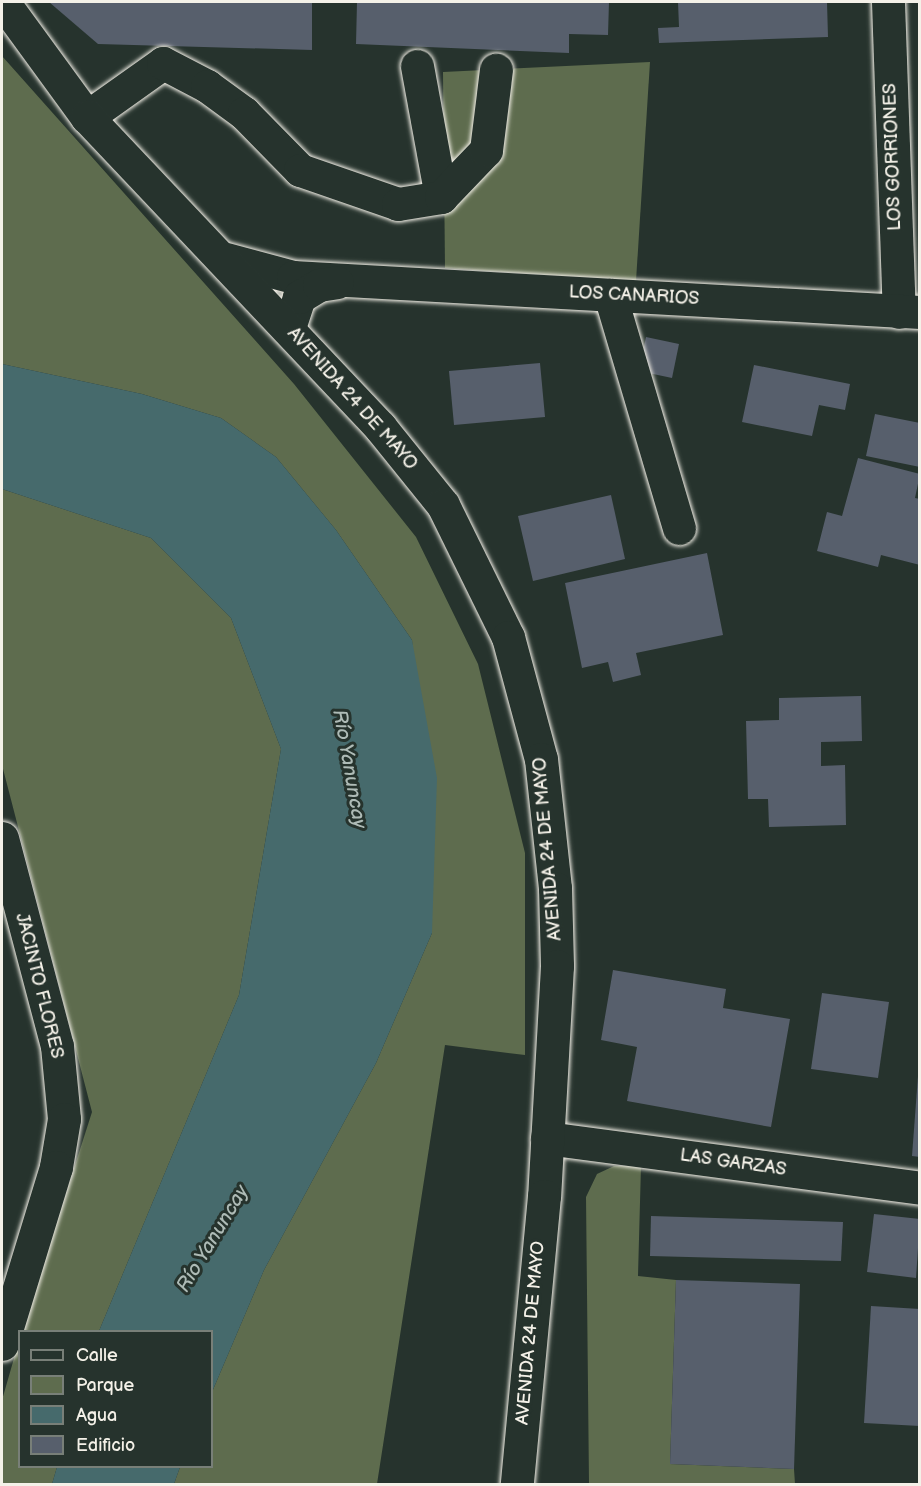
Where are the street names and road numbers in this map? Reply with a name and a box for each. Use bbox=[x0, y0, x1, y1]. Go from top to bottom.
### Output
street label: LOS GORRIONES bbox=[880, 83, 906, 231]
street label: LOS CANARIOS bbox=[568, 282, 700, 310]
street label: AVENIDA 24 DE MAYO bbox=[282, 323, 422, 475]
street label: AVENIDA 24 DE MAYO bbox=[529, 756, 567, 942]
street label: JACINTO FLORES bbox=[10, 911, 68, 1061]
street label: LAS GARZAS bbox=[679, 1145, 787, 1181]
street label: AVENIDA 24 DE MAYO bbox=[512, 1240, 550, 1426]

